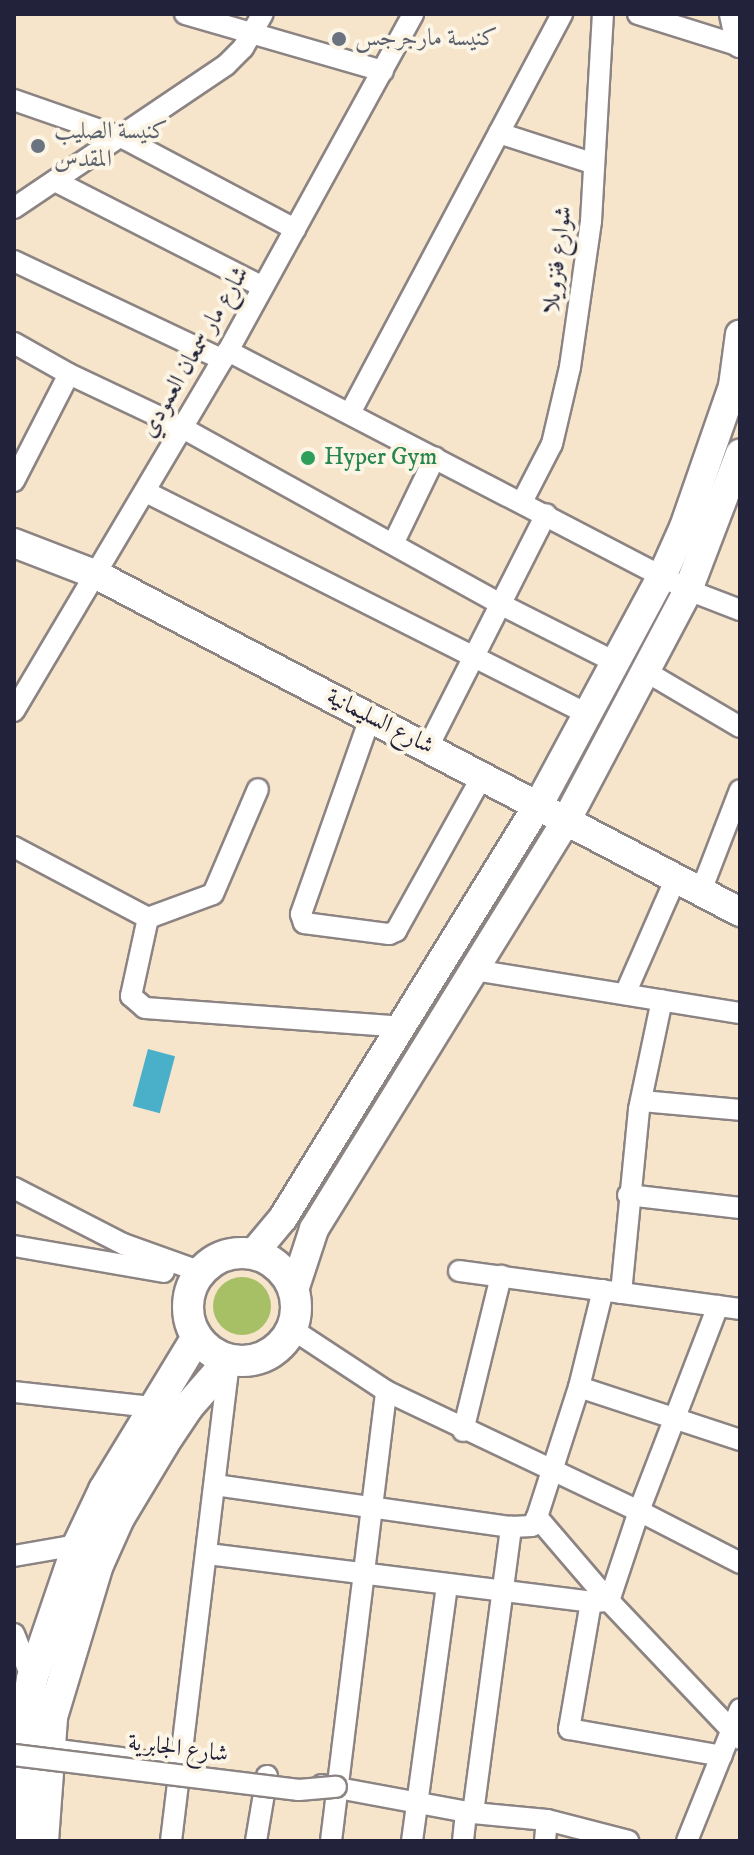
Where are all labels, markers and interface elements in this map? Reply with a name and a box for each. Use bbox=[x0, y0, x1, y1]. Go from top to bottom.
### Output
place label: كنيسة مارجرجس bbox=[355, 25, 497, 53]
marker: كنيسة مارجرجس bbox=[330, 30, 348, 48]
place label: كنيسة الصليب المقدس bbox=[54, 118, 168, 174]
marker: كنيسة الصليب المقدس bbox=[29, 137, 47, 155]
street label: شوارع فنزويلا bbox=[537, 204, 579, 316]
street label: شارع مار سمعان العمودي bbox=[134, 261, 256, 443]
place label: Hyper Gym bbox=[324, 444, 437, 472]
marker: Hyper Gym bbox=[299, 449, 317, 467]
street label: شارع السليمانية bbox=[321, 683, 439, 761]
street label: شارع الجابرية bbox=[126, 1729, 230, 1769]

